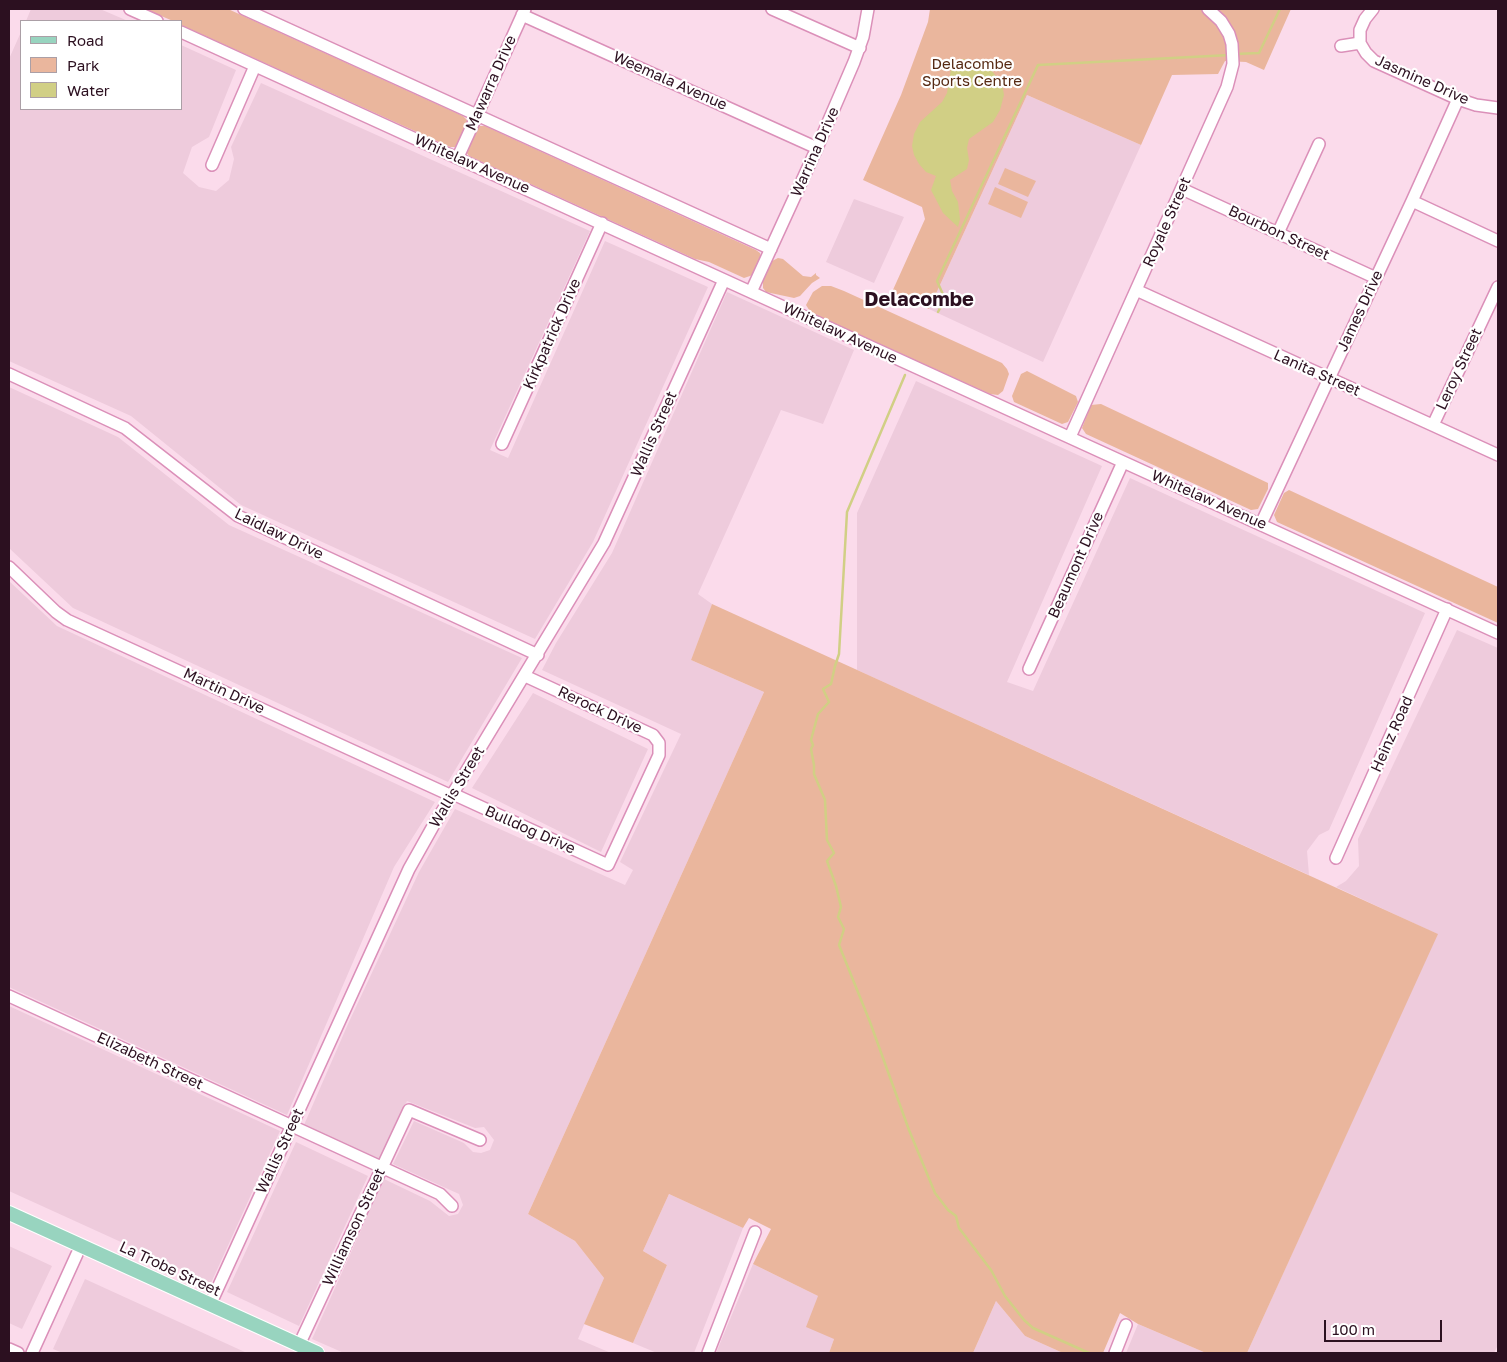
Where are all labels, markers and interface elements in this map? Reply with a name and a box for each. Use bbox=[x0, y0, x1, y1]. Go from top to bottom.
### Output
legend bbox=[20, 20, 182, 110]
text: Road bbox=[67, 31, 104, 49]
street label: Mawarra Drive bbox=[462, 33, 520, 133]
street label: Weemala Avenue bbox=[610, 48, 730, 114]
street label: Jasmine Drive bbox=[1372, 51, 1472, 109]
park label: Delacombe Sports Centre bbox=[922, 55, 1022, 90]
text: Park bbox=[67, 56, 99, 74]
text: Water bbox=[67, 81, 110, 99]
street label: Warrina Drive bbox=[787, 104, 843, 200]
street label: Whitelaw Avenue bbox=[412, 130, 532, 198]
street label: Royale Street bbox=[1139, 174, 1195, 270]
street label: Bourbon Street bbox=[1226, 202, 1332, 264]
street label: James Drive bbox=[1333, 267, 1387, 355]
street label: Kirkpatrick Drive bbox=[519, 276, 585, 392]
district label: Delacombe bbox=[864, 288, 974, 312]
street label: Whitelaw Avenue bbox=[780, 299, 900, 367]
street label: Leroy Street bbox=[1432, 325, 1486, 413]
street label: Lanita Street bbox=[1271, 346, 1363, 400]
street label: Wallis Street bbox=[627, 388, 681, 480]
street label: Whitelaw Avenue bbox=[1149, 466, 1269, 534]
street label: Laidlaw Drive bbox=[232, 505, 326, 563]
street label: Beaumont Drive bbox=[1044, 509, 1108, 621]
street label: Martin Drive bbox=[180, 664, 268, 718]
street label: Rerock Drive bbox=[555, 683, 645, 737]
street label: Heinz Road bbox=[1367, 693, 1417, 775]
street label: Wallis Street bbox=[426, 743, 488, 831]
street label: Bulldog Drive bbox=[482, 802, 578, 858]
street label: Elizabeth Street bbox=[94, 1028, 206, 1094]
street label: Wallis Street bbox=[252, 1106, 308, 1196]
street label: Williamson Street bbox=[319, 1165, 389, 1289]
street label: La Trobe Street bbox=[117, 1238, 223, 1300]
scale bar bbox=[1327, 1310, 1444, 1342]
text: 100 m bbox=[1332, 1320, 1375, 1338]

